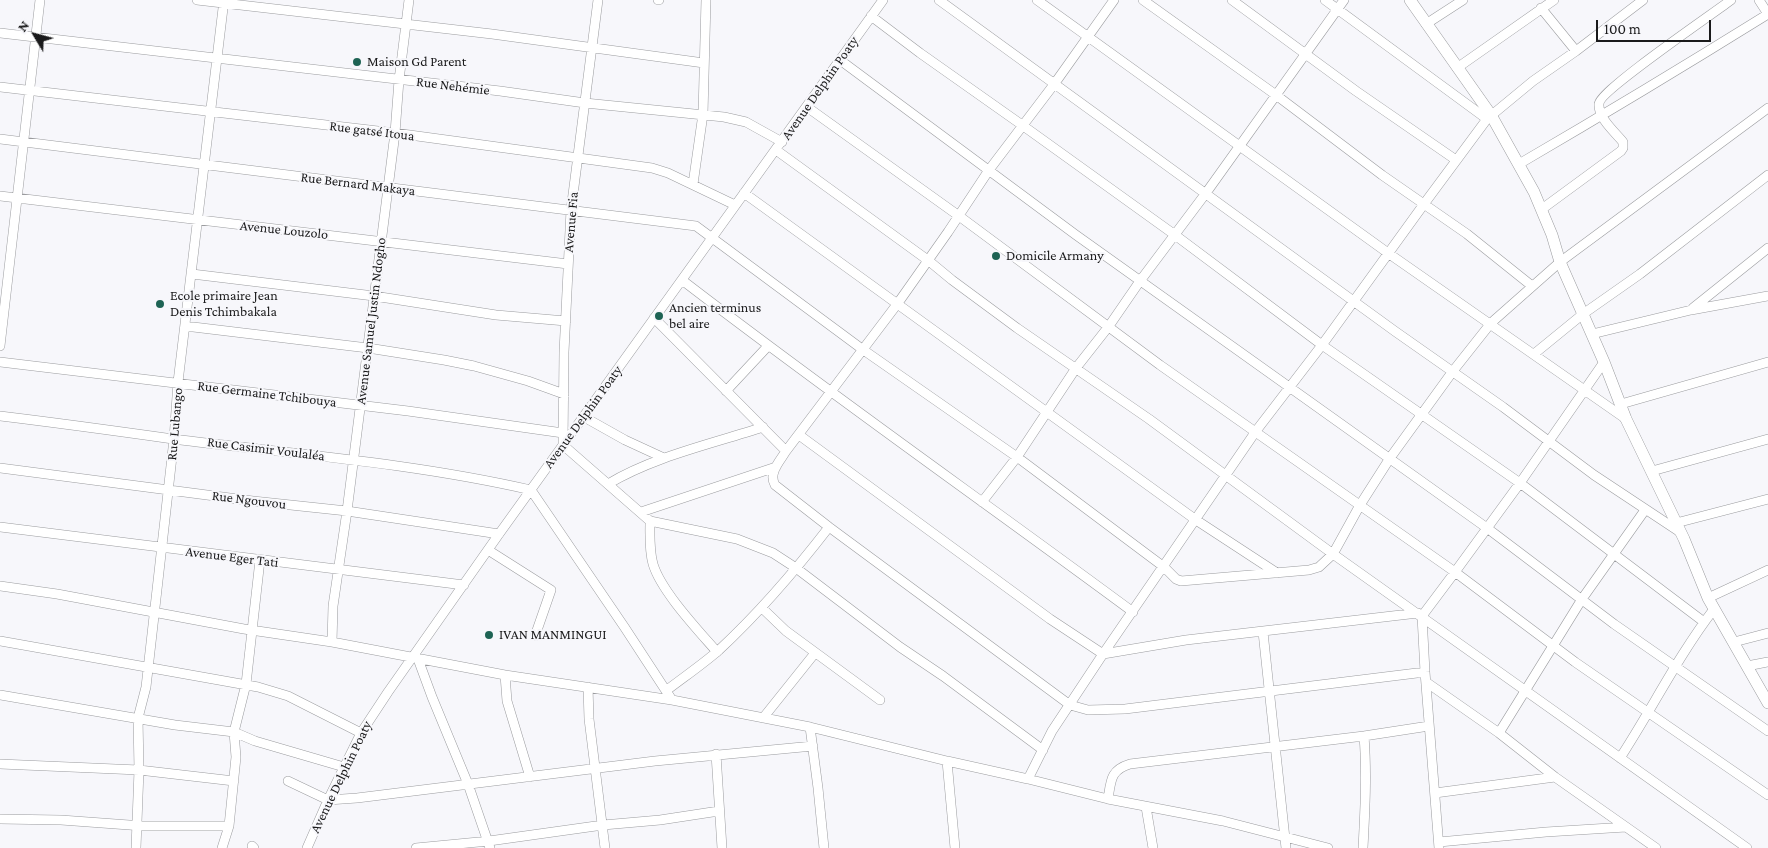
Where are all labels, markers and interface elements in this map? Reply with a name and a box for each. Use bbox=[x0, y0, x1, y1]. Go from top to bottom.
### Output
north arrow bbox=[10, 10, 60, 60]
scale bar bbox=[1598, 10, 1713, 42]
text: N bbox=[14, 17, 32, 35]
text: 100 m bbox=[1604, 21, 1641, 37]
street label: Avenue Delphin Poaty bbox=[778, 33, 862, 143]
place label: Maison Gd Parent bbox=[367, 54, 466, 70]
marker: Maison Gd Parent bbox=[351, 56, 363, 68]
street label: Rue Nehémie bbox=[415, 73, 491, 99]
street label: Rue gatsé Itoua bbox=[329, 117, 415, 145]
street label: Rue Bernard Makaya bbox=[300, 169, 416, 199]
street label: Avenue Fia bbox=[560, 191, 582, 253]
street label: Avenue Louzolo bbox=[239, 217, 329, 243]
street label: Avenue Samuel Justin Ndogho bbox=[352, 236, 390, 406]
place label: Domicile Armany bbox=[1006, 248, 1104, 264]
marker: Domicile Armany bbox=[990, 250, 1002, 262]
place label: Ecole primaire Jean Denis Tchimbakala bbox=[170, 288, 278, 321]
marker: Ecole primaire Jean Denis Tchimbakala bbox=[154, 298, 166, 310]
place label: Ancien terminus bel aire bbox=[669, 300, 761, 332]
marker: Ancien terminus bel aire bbox=[653, 310, 665, 322]
street label: Avenue Delphin Poaty bbox=[540, 362, 626, 472]
street label: Rue Germaine Tchibouya bbox=[197, 377, 337, 411]
street label: Rue Lubango bbox=[163, 387, 187, 461]
street label: Rue Casimir Voulaléa bbox=[206, 433, 326, 465]
street label: Rue Ngouvou bbox=[211, 487, 287, 513]
street label: Avenue Eger Tati bbox=[184, 543, 280, 571]
place label: IVAN MANMINGUI bbox=[499, 627, 607, 643]
marker: IVAN MANMINGUI bbox=[483, 629, 495, 641]
street label: Avenue Delphin Poaty bbox=[307, 718, 375, 836]

